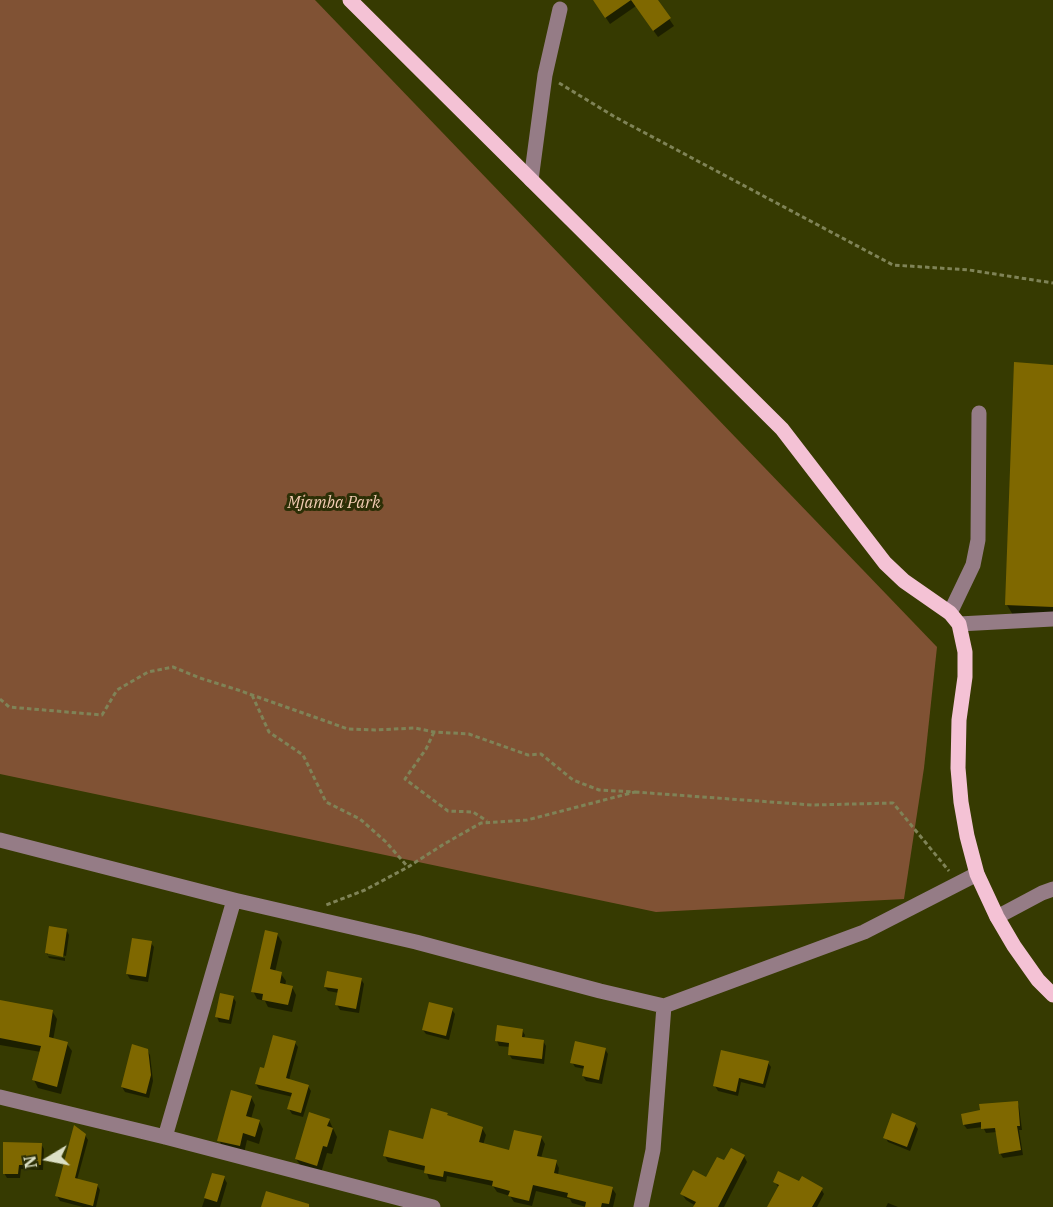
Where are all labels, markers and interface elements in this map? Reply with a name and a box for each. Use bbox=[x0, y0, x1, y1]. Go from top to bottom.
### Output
park label: Mjamba Park bbox=[287, 493, 381, 513]
north arrow bbox=[18, 1129, 78, 1189]
text: N bbox=[19, 1154, 41, 1170]

